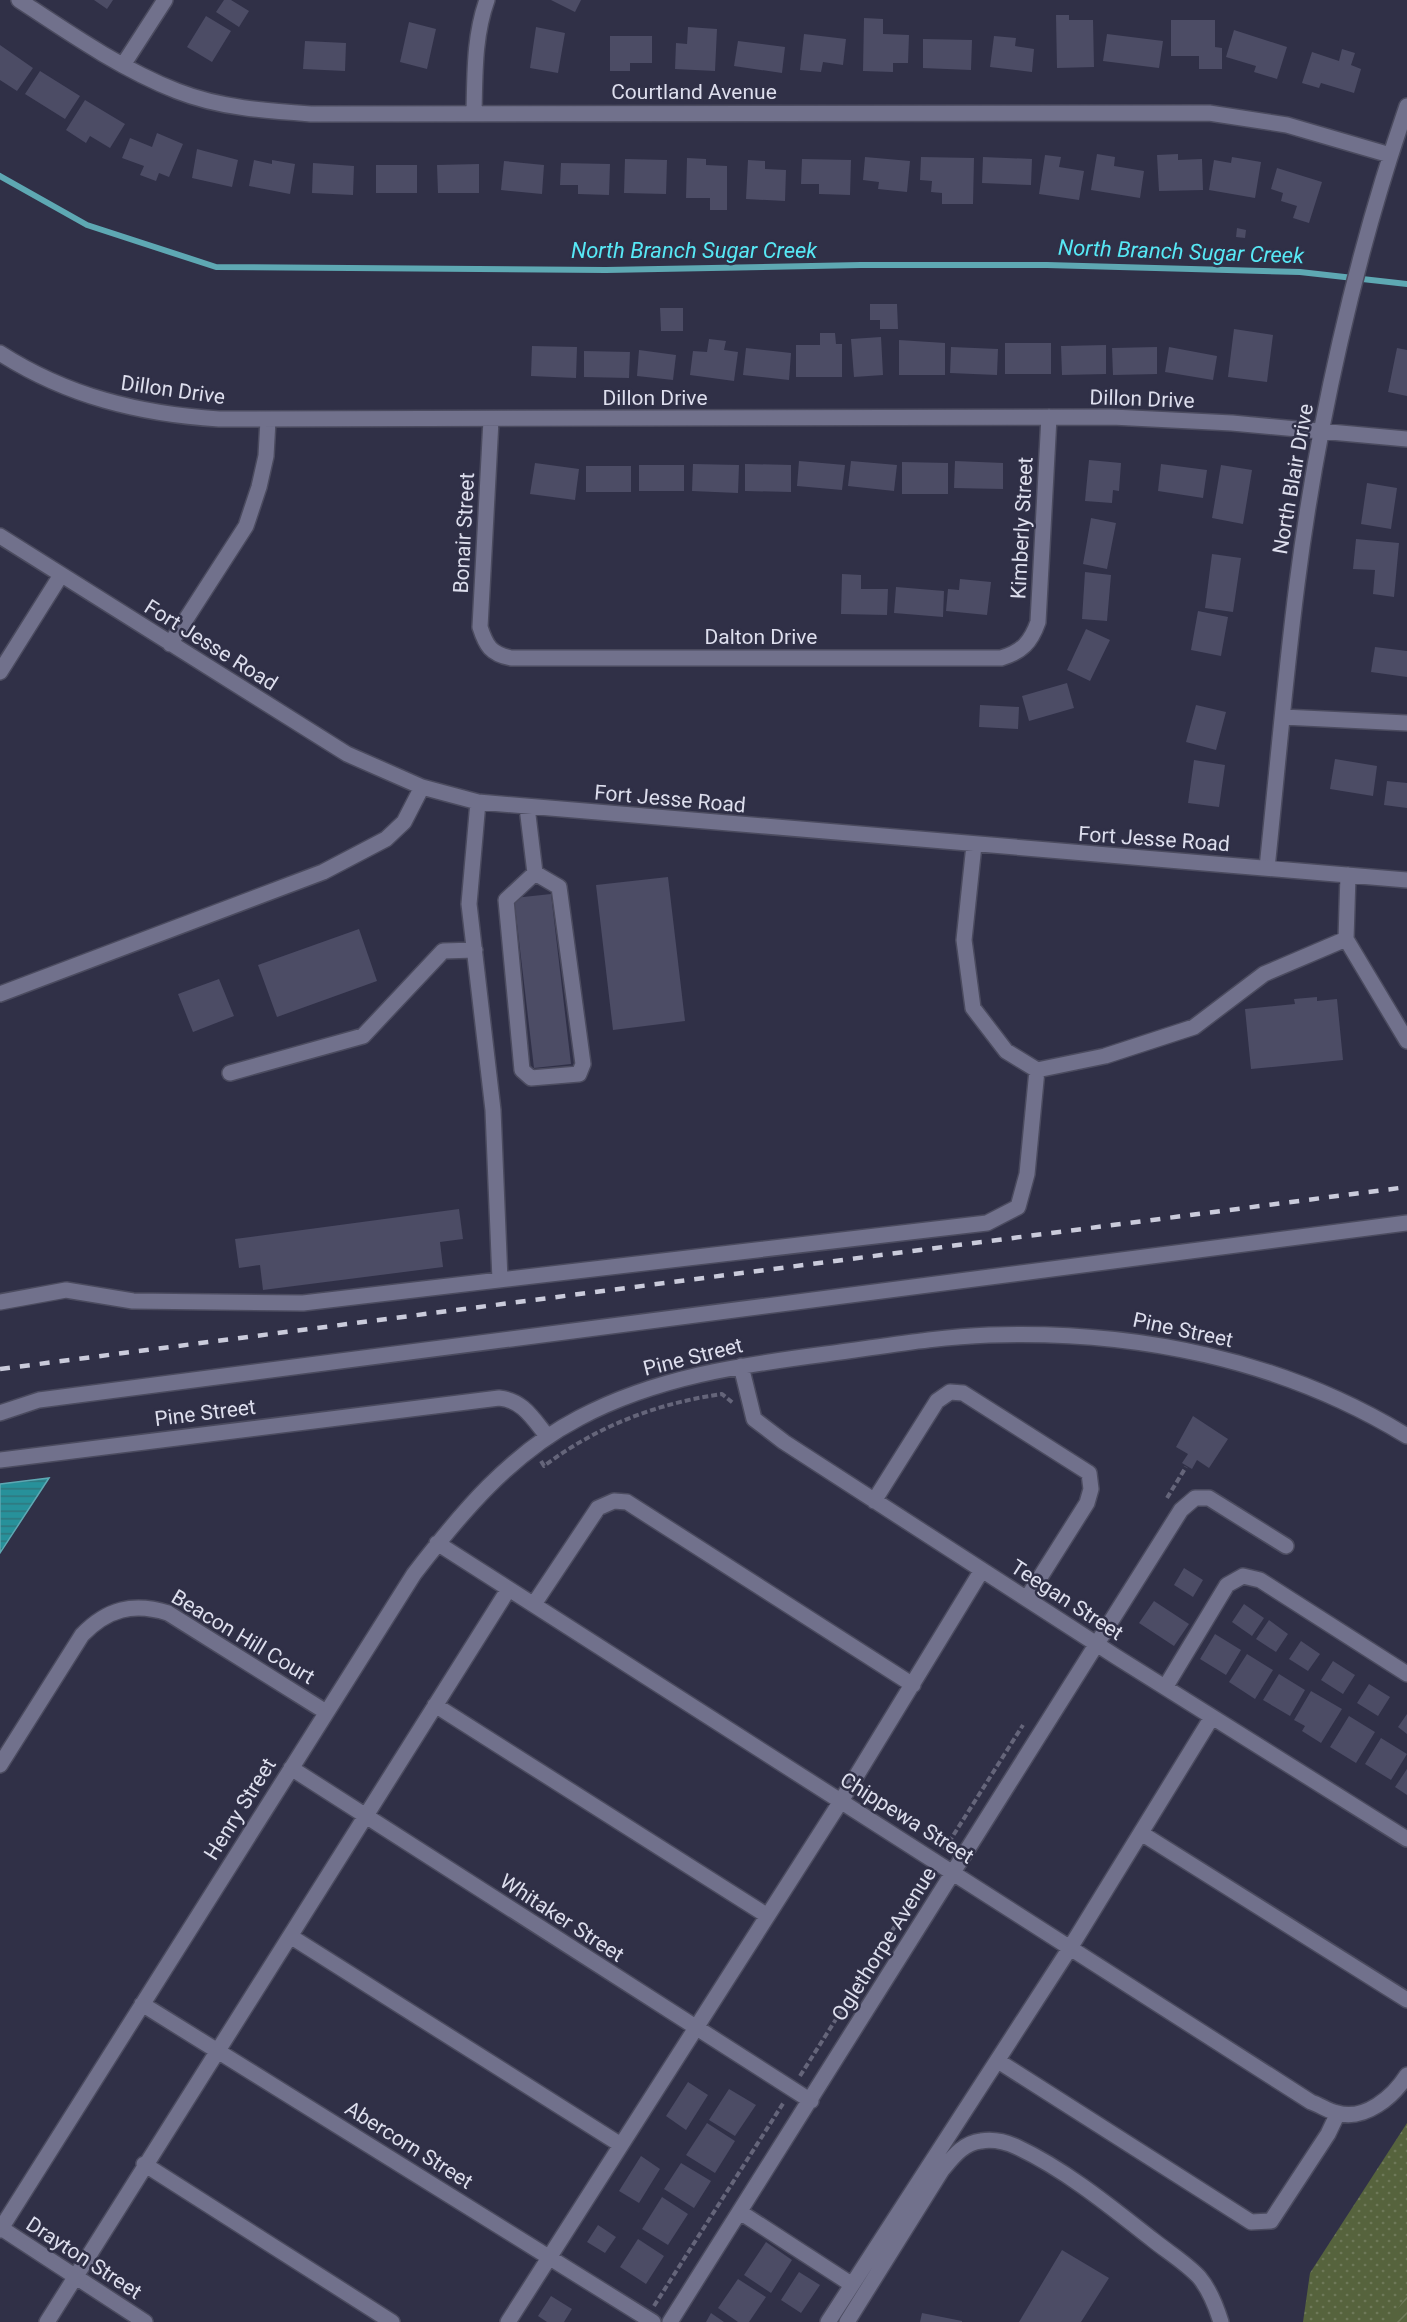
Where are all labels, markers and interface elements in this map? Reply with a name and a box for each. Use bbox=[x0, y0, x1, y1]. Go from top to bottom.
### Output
street label: Courtland Avenue bbox=[611, 80, 777, 104]
water label: North Branch Sugar Creek bbox=[1058, 235, 1306, 268]
water label: North Branch Sugar Creek bbox=[571, 238, 818, 263]
street label: Dillon Drive bbox=[119, 371, 227, 409]
street label: Dillon Drive bbox=[1089, 385, 1195, 413]
street label: Dillon Drive bbox=[602, 386, 708, 410]
street label: North Blair Drive bbox=[1268, 402, 1318, 556]
street label: Kimberly Street bbox=[1006, 456, 1038, 600]
street label: Bonair Street bbox=[449, 472, 479, 594]
street label: Fort Jesse Road bbox=[140, 595, 282, 695]
street label: Dalton Drive bbox=[705, 625, 817, 649]
street label: Fort Jesse Road bbox=[593, 780, 747, 818]
street label: Fort Jesse Road bbox=[1077, 822, 1231, 856]
street label: Pine Street bbox=[1131, 1308, 1235, 1352]
street label: Pine Street bbox=[641, 1333, 745, 1381]
street label: Pine Street bbox=[153, 1395, 257, 1431]
street label: Teegan Street bbox=[1006, 1555, 1128, 1645]
street label: Beacon Hill Court bbox=[167, 1585, 319, 1689]
street label: Henry Street bbox=[199, 1754, 281, 1864]
street label: Chippewa Street bbox=[836, 1767, 978, 1869]
street label: Oglethorpe Avenue bbox=[827, 1863, 941, 2025]
street label: Whitaker Street bbox=[496, 1869, 629, 1967]
street label: Abercorn Street bbox=[341, 2096, 477, 2194]
street label: Drayton Street bbox=[22, 2212, 146, 2304]

